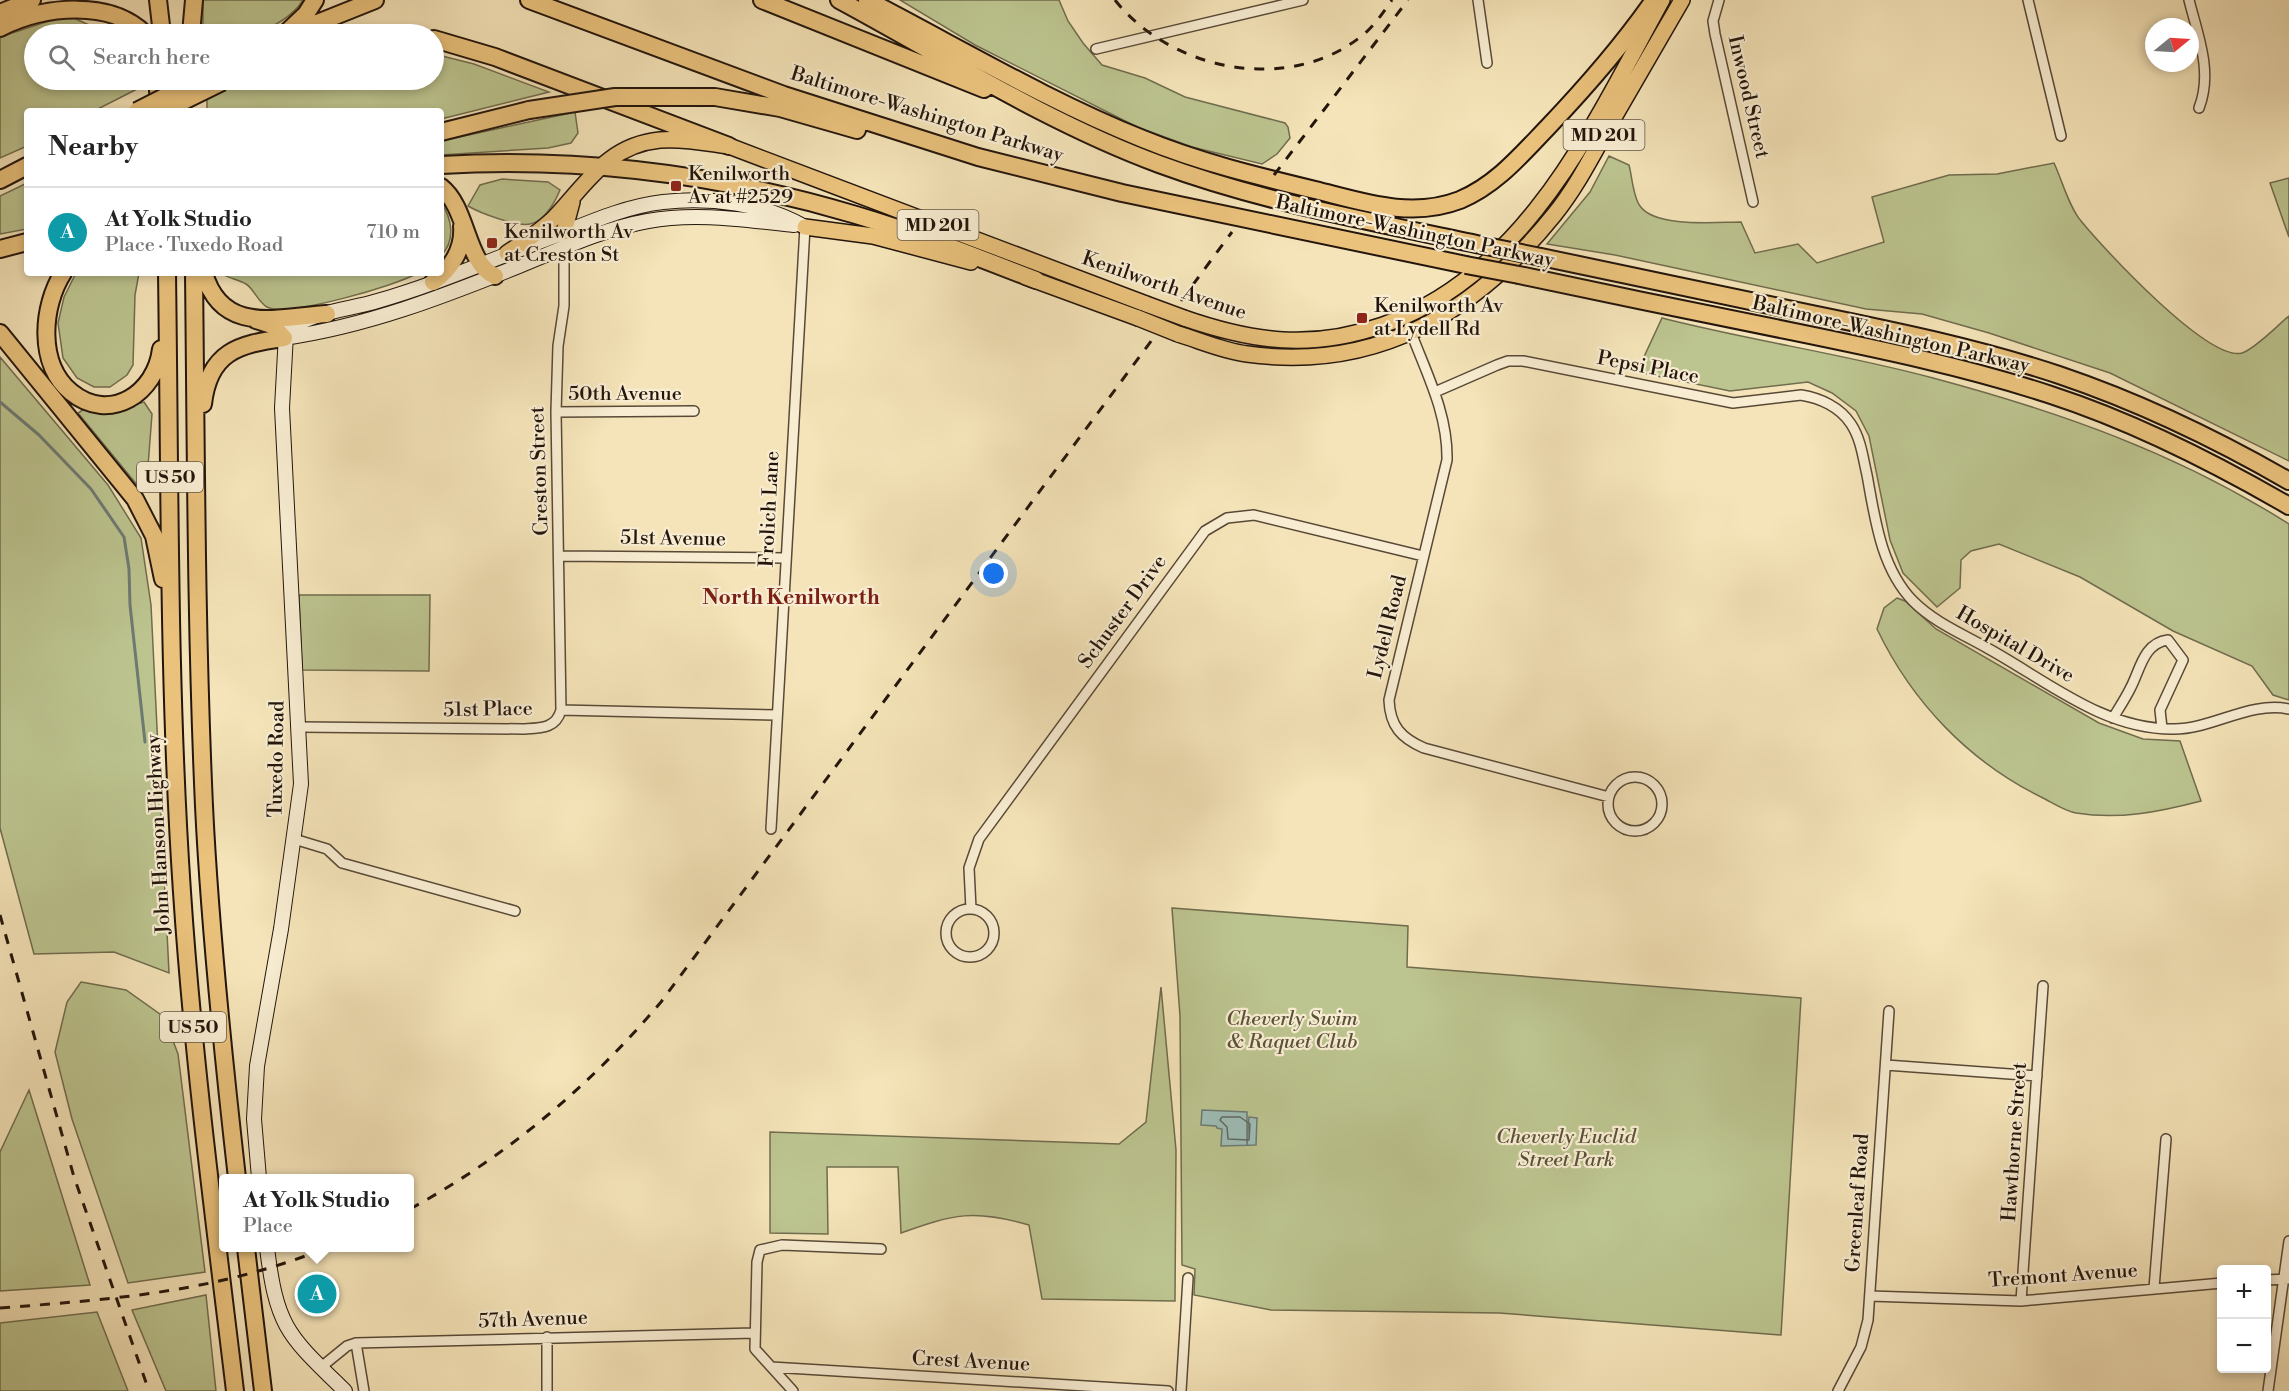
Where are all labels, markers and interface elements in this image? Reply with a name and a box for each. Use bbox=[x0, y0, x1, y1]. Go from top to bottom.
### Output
north arrow bbox=[2145, 18, 2199, 72]
search box bbox=[24, 24, 444, 90]
street label: Inwood Street bbox=[1722, 33, 1774, 161]
icon: search bbox=[45, 41, 78, 74]
text: Search here bbox=[93, 44, 210, 71]
street label: Baltimore-Washington Parkway bbox=[787, 61, 1067, 169]
road number: MD 201 bbox=[1564, 120, 1644, 150]
text: Nearby bbox=[48, 131, 138, 163]
place label: Kenilworth Av at #2529 bbox=[687, 162, 793, 210]
marker: Kenilworth Av at #2529 bbox=[669, 179, 683, 193]
street label: Baltimore-Washington Parkway bbox=[1273, 190, 1557, 274]
text: At Yolk Studio bbox=[105, 206, 252, 233]
road number: MD 201 bbox=[898, 210, 978, 240]
text: A bbox=[60, 220, 75, 245]
text: 710 m bbox=[366, 220, 420, 245]
place label: Kenilworth Av at Creston St bbox=[504, 220, 634, 268]
text: Place · Tuxedo Road bbox=[105, 233, 283, 258]
marker: Kenilworth Av at Creston St bbox=[485, 236, 499, 250]
street label: Kenilworth Avenue bbox=[1078, 246, 1250, 326]
street label: Baltimore-Washington Parkway bbox=[1749, 291, 2032, 379]
place label: Kenilworth Av at Lydell Rd bbox=[1374, 294, 1504, 342]
marker: Kenilworth Av at Lydell Rd bbox=[1355, 311, 1369, 325]
street label: Pepsi Place bbox=[1595, 346, 1701, 390]
street label: 50th Avenue bbox=[568, 382, 682, 407]
street label: Creston Street bbox=[525, 406, 555, 536]
street label: Frolich Lane bbox=[754, 450, 786, 568]
road number: US 50 bbox=[137, 462, 203, 492]
street label: 51st Avenue bbox=[620, 526, 726, 552]
street label: Schuster Drive bbox=[1073, 550, 1173, 674]
your location bbox=[979, 559, 1008, 588]
street label: Lydell Road bbox=[1363, 572, 1413, 681]
district label: North Kenilworth bbox=[702, 585, 880, 611]
street label: Hospital Drive bbox=[1951, 601, 2079, 689]
street label: 51st Place bbox=[443, 697, 533, 723]
street label: Tuxedo Road bbox=[263, 700, 291, 818]
street label: John Hanson Highway bbox=[141, 733, 177, 936]
park label: Cheverly Swim & Raquet Club bbox=[1226, 1007, 1359, 1055]
road number: US 50 bbox=[160, 1012, 226, 1042]
street label: Hawthorne Street bbox=[1997, 1061, 2033, 1223]
park label: Cheverly Euclid Street Park bbox=[1496, 1125, 1637, 1173]
street label: Greenleaf Road bbox=[1841, 1132, 1875, 1273]
popup bbox=[219, 1174, 414, 1252]
text: At Yolk Studio bbox=[243, 1187, 390, 1214]
text: Place bbox=[243, 1214, 293, 1239]
street label: Tremont Avenue bbox=[1988, 1258, 2138, 1294]
map controls bbox=[2217, 1265, 2271, 1373]
button: + bbox=[2217, 1265, 2271, 1319]
pin: A bbox=[298, 1272, 336, 1316]
street label: 57th Avenue bbox=[478, 1306, 588, 1334]
button: − bbox=[2217, 1319, 2271, 1373]
street label: Crest Avenue bbox=[911, 1346, 1031, 1378]

